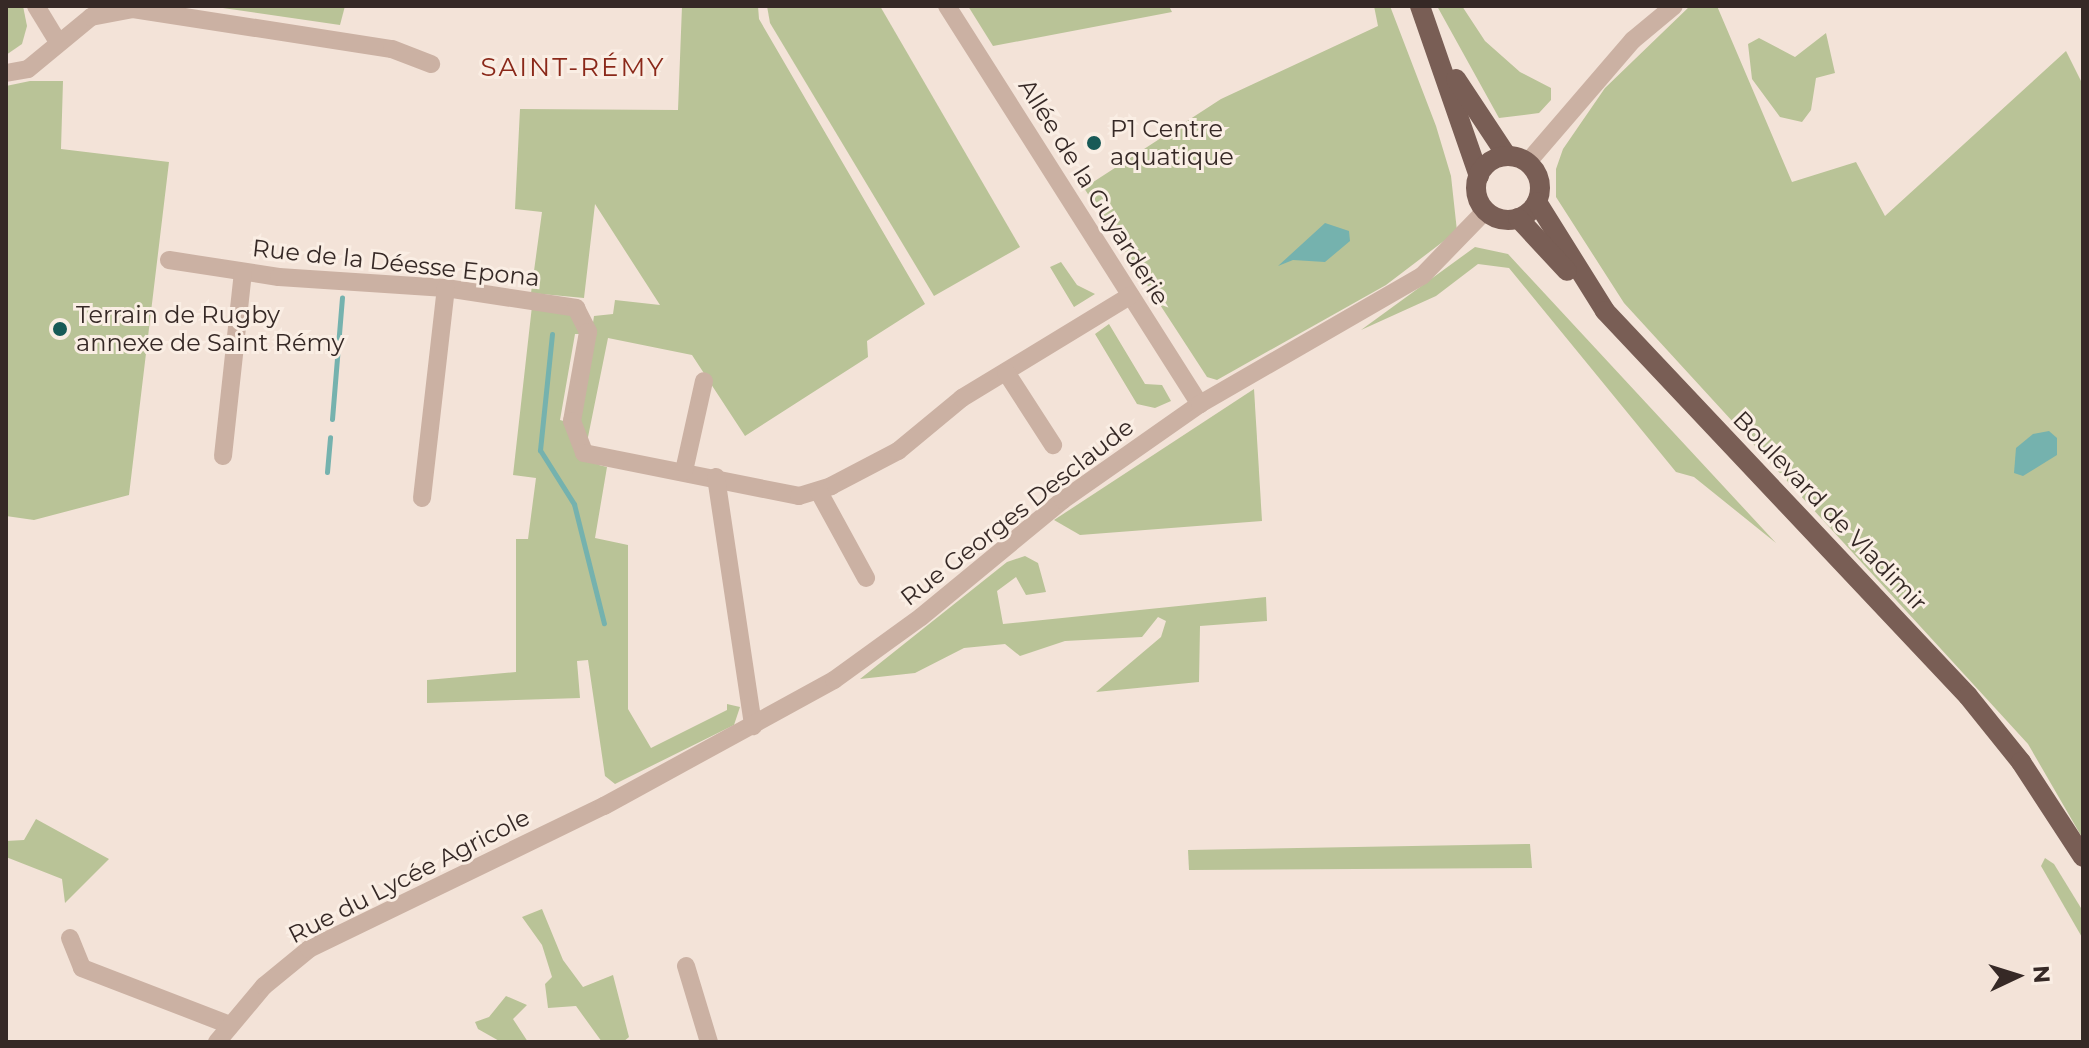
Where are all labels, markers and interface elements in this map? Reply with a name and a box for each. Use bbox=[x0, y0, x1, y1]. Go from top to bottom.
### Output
district label: SAINT-RÉMY bbox=[481, 52, 665, 84]
street label: Allée de la Guyarderie bbox=[1013, 74, 1175, 310]
place label: P1 Centre aquatique bbox=[1110, 115, 1234, 171]
marker: P1 Centre aquatique bbox=[1085, 134, 1103, 152]
street label: Rue de la Déesse Epona bbox=[251, 234, 541, 292]
place label: Terrain de Rugby annexe de Saint Rémy bbox=[76, 301, 344, 357]
marker: Terrain de Rugby annexe de Saint Rémy bbox=[51, 320, 69, 338]
street label: Boulevard de Vladimir bbox=[1727, 405, 1933, 617]
street label: Rue Georges Desclaude bbox=[895, 412, 1139, 612]
street label: Rue du Lycée Agricole bbox=[283, 803, 535, 949]
north arrow bbox=[1977, 936, 2057, 1016]
text: N bbox=[2027, 964, 2056, 984]

